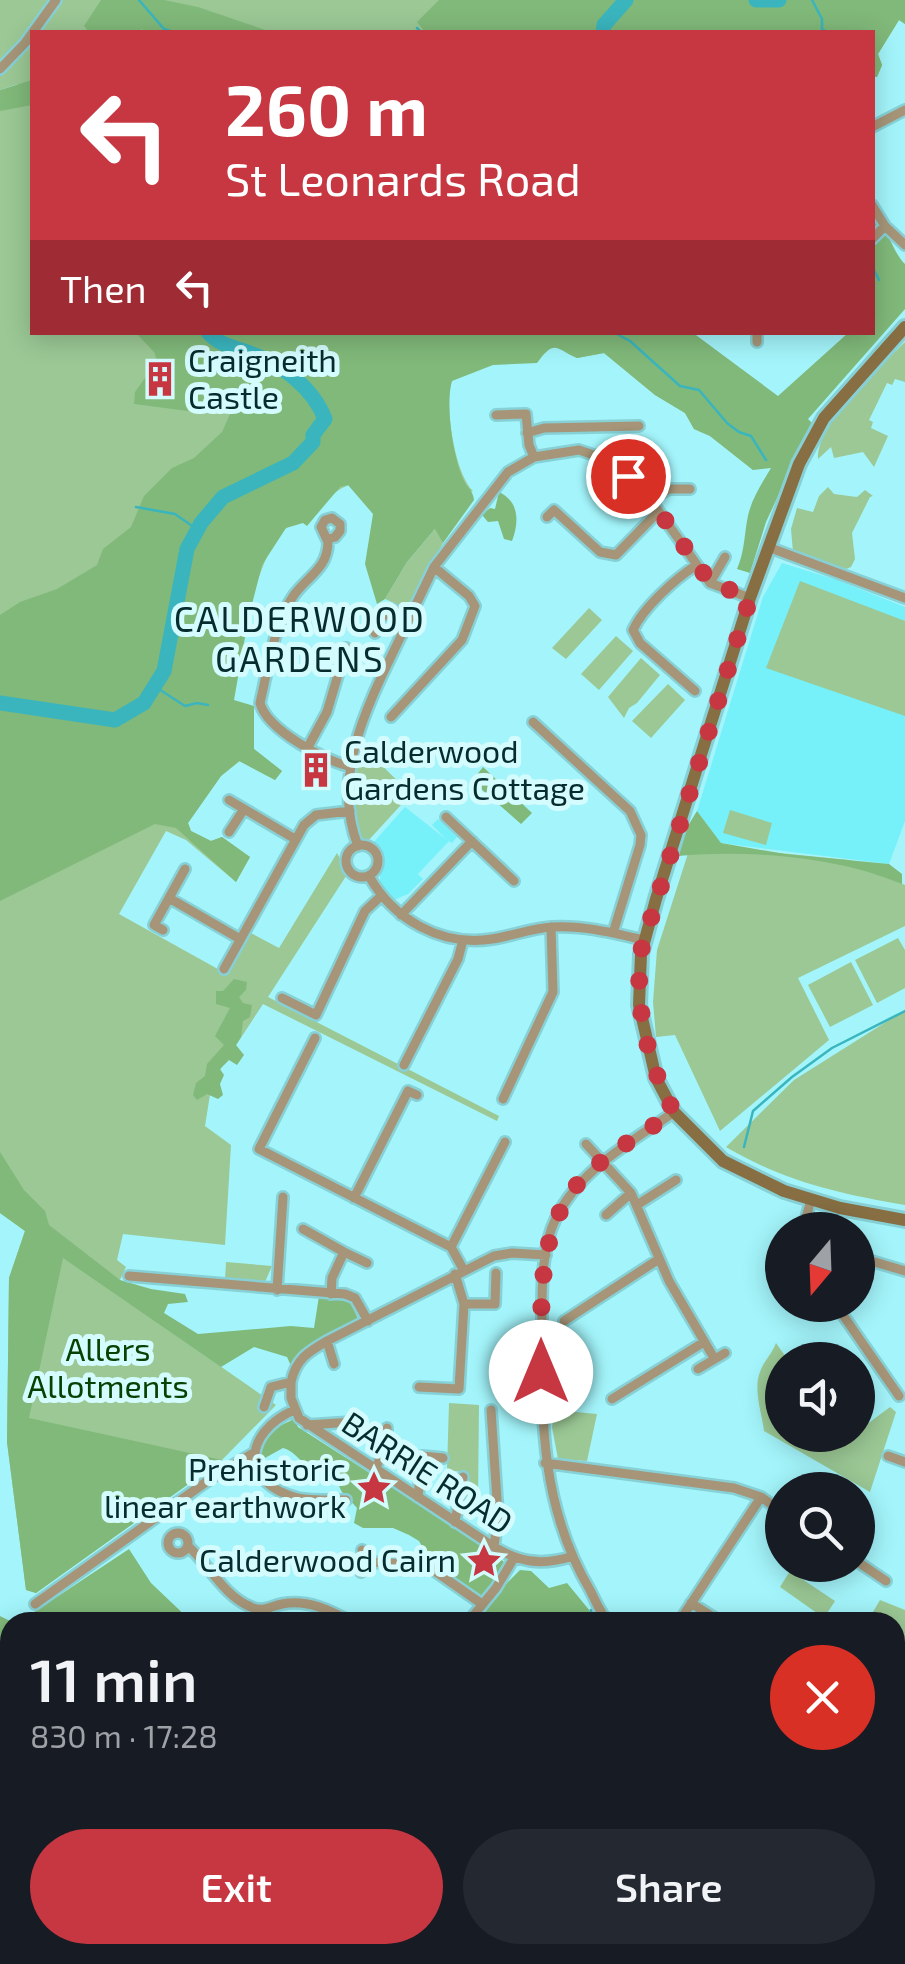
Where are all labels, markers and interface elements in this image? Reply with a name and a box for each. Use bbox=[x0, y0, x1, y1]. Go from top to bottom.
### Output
text: 260 m bbox=[225, 66, 428, 150]
icon: left bbox=[60, 70, 190, 200]
text: St Leonards Road bbox=[225, 151, 581, 205]
icon: left bbox=[167, 260, 222, 315]
text: Then bbox=[60, 265, 147, 311]
place label: Craigneith Castle bbox=[188, 340, 337, 415]
building icon: Craigneith Castle bbox=[141, 360, 179, 398]
pin bbox=[586, 434, 671, 519]
icon: arrive bbox=[601, 449, 656, 504]
district label: CALDERWOOD GARDENS bbox=[174, 597, 426, 679]
place label: Calderwood Gardens Cottage bbox=[344, 731, 585, 806]
building icon: Calderwood Gardens Cottage bbox=[297, 751, 335, 789]
north arrow bbox=[765, 1212, 875, 1322]
map controls bbox=[765, 1212, 875, 1582]
position arrow bbox=[489, 1320, 593, 1424]
park label: Allers Allotments bbox=[27, 1329, 189, 1404]
button: sound bbox=[765, 1342, 875, 1452]
street label: BARRIE ROAD bbox=[336, 1402, 520, 1540]
place label: Prehistoric linear earthwork bbox=[104, 1449, 346, 1524]
place icon: Prehistoric linear earthwork bbox=[355, 1469, 393, 1507]
button: search bbox=[765, 1472, 875, 1582]
place label: Calderwood Cairn bbox=[199, 1540, 456, 1578]
place icon: Calderwood Cairn bbox=[465, 1542, 503, 1580]
text: 11 min bbox=[30, 1642, 197, 1714]
button: close bbox=[770, 1645, 875, 1750]
text: 830 m · 17:28 bbox=[30, 1716, 218, 1754]
button: Exit bbox=[30, 1829, 443, 1944]
button: Share bbox=[463, 1829, 875, 1944]

